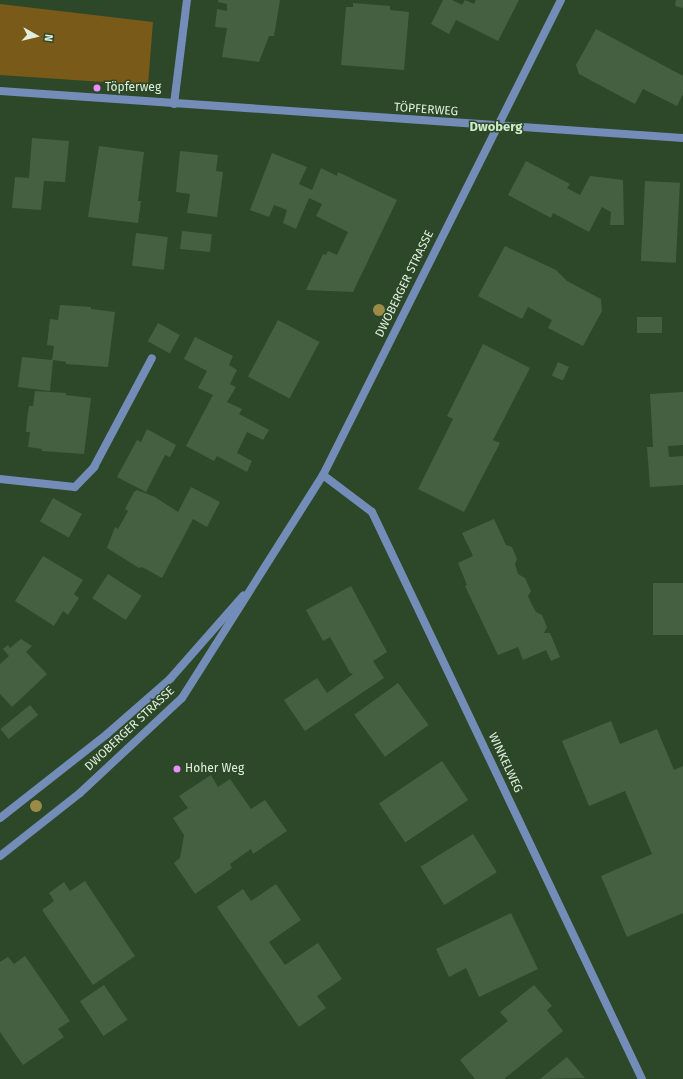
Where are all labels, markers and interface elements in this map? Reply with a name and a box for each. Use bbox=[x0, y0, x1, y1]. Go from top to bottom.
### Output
north arrow bbox=[16, 16, 56, 56]
text: N bbox=[41, 33, 55, 42]
place label: Töpferweg bbox=[105, 81, 161, 95]
marker: Töpferweg bbox=[92, 83, 102, 93]
street label: TÖPFERWEG bbox=[393, 101, 459, 119]
district label: Dwoberg bbox=[470, 119, 522, 135]
street label: DWOBERGER STRASSE bbox=[373, 228, 437, 340]
street label: DWOBERGER STRASSE bbox=[82, 684, 178, 774]
street label: WINKELWEG bbox=[485, 731, 525, 795]
place label: Hoher Weg bbox=[185, 762, 244, 776]
marker: Hoher Weg bbox=[172, 764, 182, 774]

